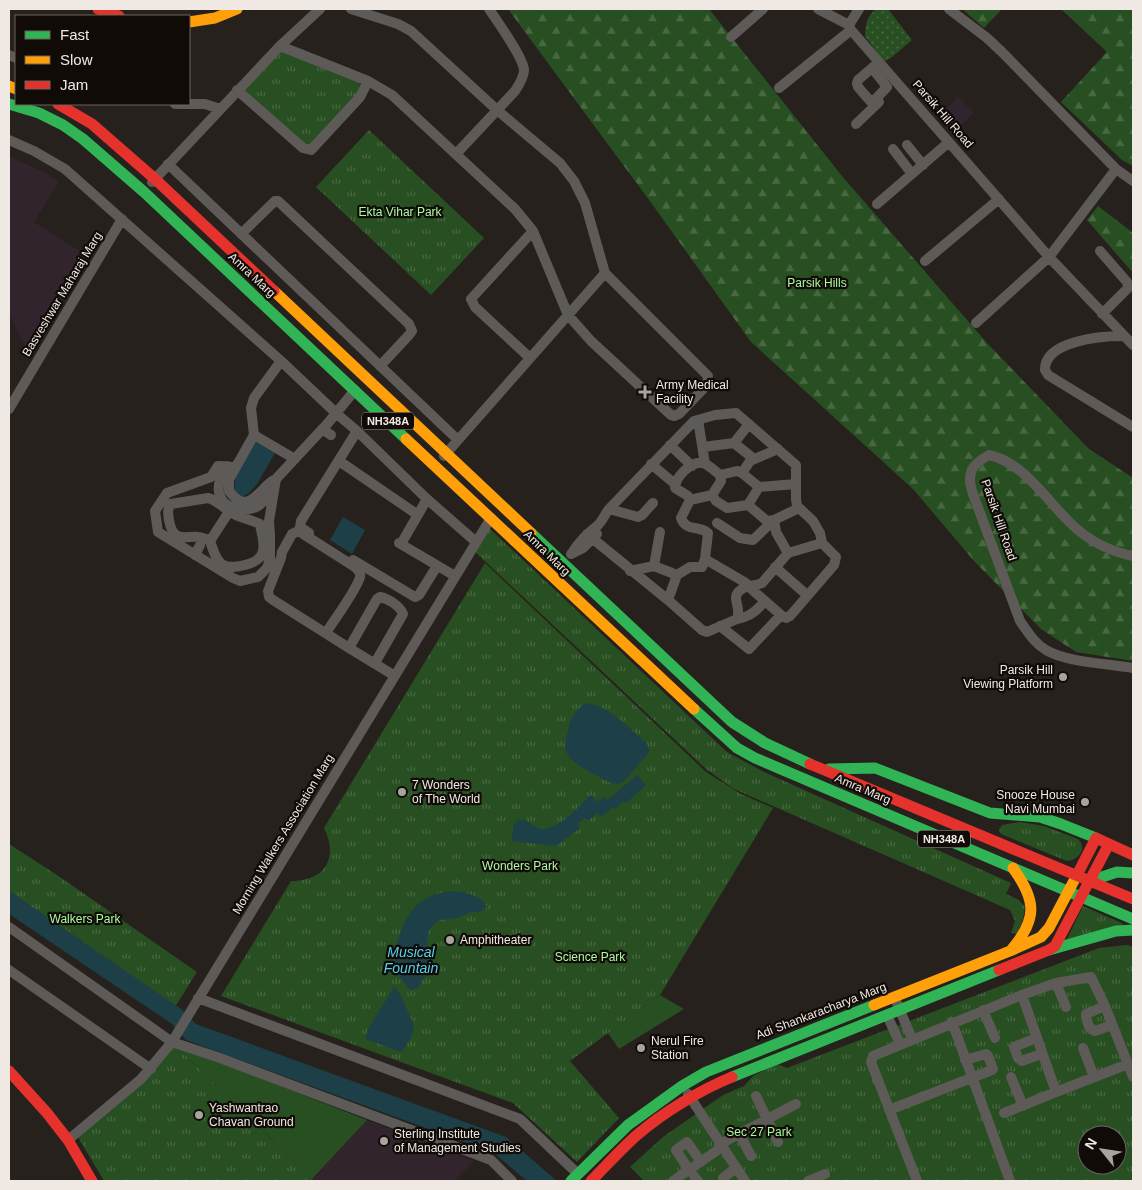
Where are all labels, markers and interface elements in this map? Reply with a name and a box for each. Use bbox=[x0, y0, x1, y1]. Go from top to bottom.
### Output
legend bbox=[15, 15, 190, 105]
text: Fast bbox=[60, 26, 90, 43]
text: Slow bbox=[60, 51, 93, 68]
text: Jam bbox=[60, 76, 88, 93]
street label: Parsik Hill Road bbox=[910, 77, 976, 151]
park label: Ekta Vihar Park bbox=[358, 205, 443, 219]
street label: Basveshwar Maharaj Marg bbox=[19, 229, 105, 359]
street label: Amra Marg bbox=[226, 250, 278, 300]
park label: Parsik Hills bbox=[787, 276, 847, 290]
place label: Army Medical Facility bbox=[656, 378, 729, 406]
marker: Army Medical Facility bbox=[638, 385, 652, 399]
road number: NH348A bbox=[362, 412, 414, 430]
street label: Parsik Hill Road bbox=[978, 477, 1020, 563]
street label: Amra Marg bbox=[521, 527, 573, 579]
place label: Parsik Hill Viewing Platform bbox=[963, 663, 1053, 691]
marker: Parsik Hill Viewing Platform bbox=[1057, 671, 1069, 683]
street label: Morning Walkers Association Marg bbox=[230, 751, 336, 917]
street label: Amra Marg bbox=[833, 771, 893, 807]
place label: 7 Wonders of The World bbox=[412, 778, 480, 806]
marker: 7 Wonders of The World bbox=[396, 786, 408, 798]
place label: Snooze House Navi Mumbai bbox=[996, 788, 1075, 816]
marker: Snooze House Navi Mumbai bbox=[1079, 796, 1091, 808]
road number: NH348A bbox=[918, 831, 970, 848]
park label: Wonders Park bbox=[482, 859, 559, 873]
park label: Walkers Park bbox=[50, 912, 121, 926]
place label: Amphitheater bbox=[460, 933, 531, 947]
marker: Amphitheater bbox=[444, 934, 456, 946]
water label: Musical Fountain bbox=[384, 944, 438, 976]
park label: Science Park bbox=[555, 950, 626, 964]
street label: Adi Shankaracharya Marg bbox=[754, 980, 888, 1042]
place label: Nerul Fire Station bbox=[651, 1034, 704, 1062]
marker: Nerul Fire Station bbox=[635, 1042, 647, 1054]
place label: Yashwantrao Chavan Ground bbox=[209, 1101, 294, 1129]
marker: Yashwantrao Chavan Ground bbox=[193, 1109, 205, 1121]
park label: Sec 27 Park bbox=[726, 1125, 793, 1139]
north arrow bbox=[1077, 1125, 1127, 1175]
place label: Sterling Institute of Management Studies bbox=[394, 1127, 521, 1155]
marker: Sterling Institute of Management Studies bbox=[378, 1135, 390, 1147]
text: N bbox=[1081, 1135, 1100, 1152]

